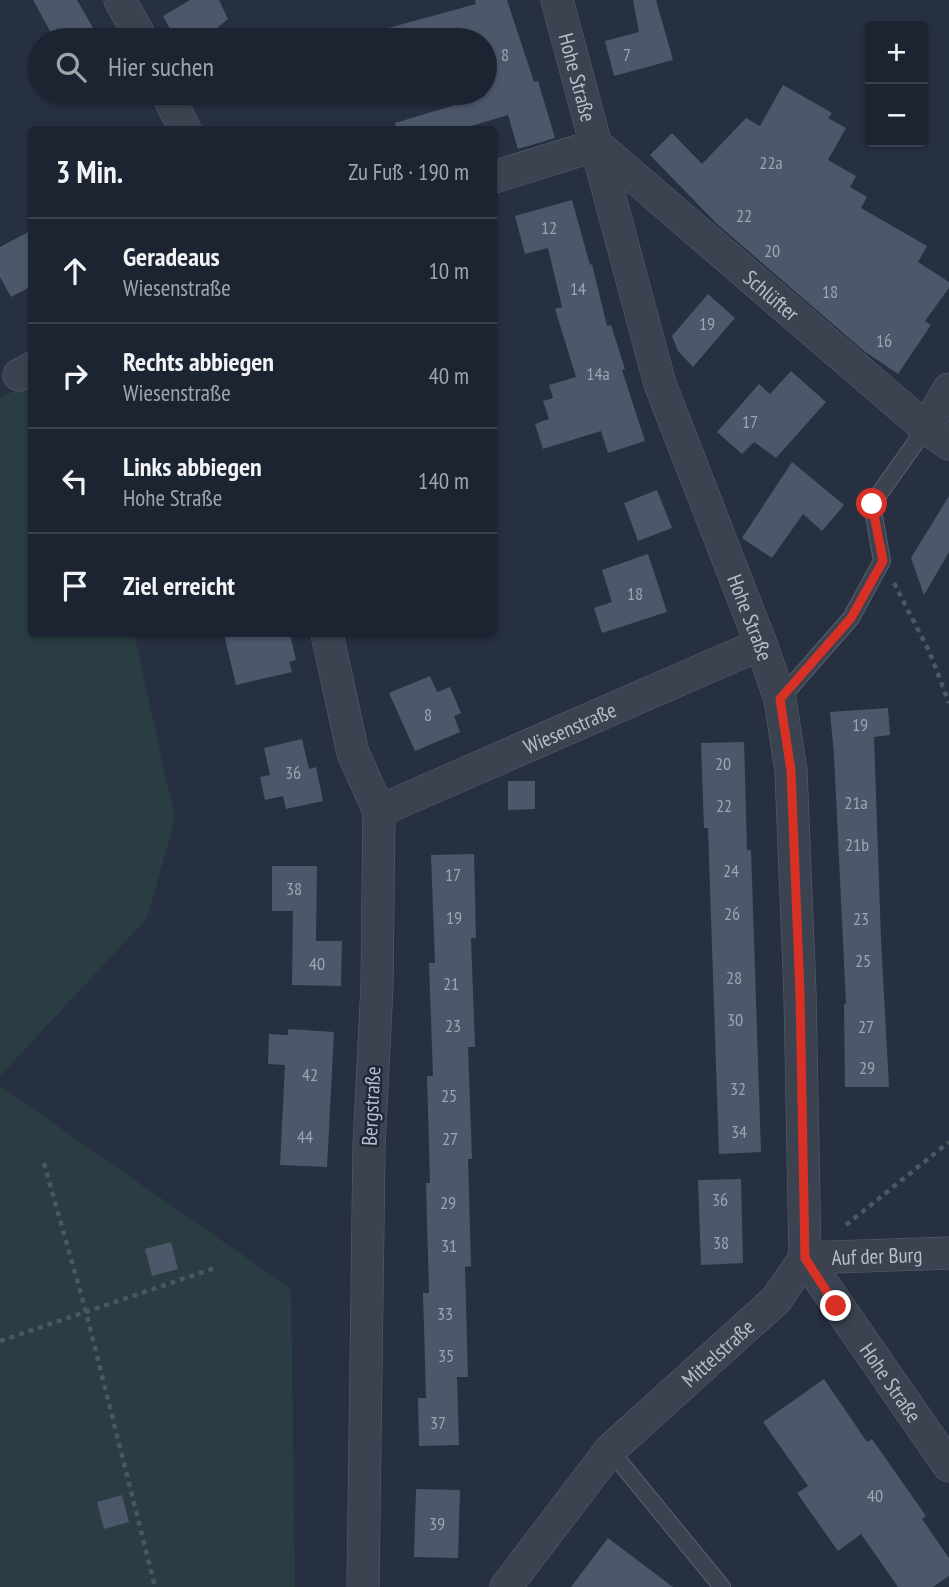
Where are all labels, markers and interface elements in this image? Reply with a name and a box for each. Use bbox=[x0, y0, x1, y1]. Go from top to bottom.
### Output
map controls bbox=[865, 21, 928, 147]
button: + bbox=[865, 21, 928, 84]
search box bbox=[28, 28, 497, 105]
street label: Hohe Straße bbox=[553, 30, 603, 125]
house number: 8 bbox=[501, 43, 509, 66]
house number: 7 bbox=[623, 43, 631, 66]
icon: search bbox=[52, 48, 90, 86]
text: Hier suchen bbox=[108, 50, 214, 83]
button: − bbox=[865, 84, 928, 147]
house number: 22a bbox=[759, 151, 783, 174]
text: 3 Min. bbox=[56, 152, 123, 191]
text: Zu Fuß · 190 m bbox=[348, 157, 469, 186]
house number: 22 bbox=[736, 204, 752, 227]
house number: 12 bbox=[541, 216, 557, 239]
house number: 20 bbox=[764, 239, 780, 262]
text: Geradeaus bbox=[123, 240, 220, 273]
icon: ahead bbox=[56, 252, 94, 290]
text: 10 m bbox=[428, 256, 469, 285]
street label: Schlüfter bbox=[738, 264, 805, 327]
text: Wiesenstraße bbox=[123, 273, 231, 302]
house number: 14 bbox=[570, 277, 586, 300]
house number: 18 bbox=[822, 280, 838, 303]
house number: 19 bbox=[699, 312, 715, 335]
house number: 16 bbox=[876, 329, 892, 352]
text: Rechts abbiegen bbox=[123, 345, 274, 378]
icon: right bbox=[56, 357, 94, 395]
text: 40 m bbox=[428, 361, 469, 390]
house number: 14a bbox=[586, 362, 610, 385]
text: Wiesenstraße bbox=[123, 378, 231, 407]
house number: 17 bbox=[742, 410, 758, 433]
text: Links abbiegen bbox=[123, 450, 262, 483]
icon: left bbox=[56, 462, 94, 500]
text: 140 m bbox=[418, 466, 469, 495]
text: Hohe Straße bbox=[123, 483, 222, 512]
route start bbox=[856, 488, 887, 519]
icon: arrive bbox=[56, 567, 94, 605]
text: Ziel erreicht bbox=[123, 569, 235, 602]
street label: Hohe Straße bbox=[722, 570, 779, 664]
house number: 18 bbox=[627, 582, 643, 605]
street label: Wiesenstraße bbox=[519, 696, 620, 760]
house number: 8 bbox=[424, 703, 432, 726]
house number: 19 bbox=[852, 713, 868, 736]
house number: 20 bbox=[715, 752, 731, 775]
house number: 36 bbox=[285, 761, 301, 784]
house number: 21a bbox=[844, 791, 868, 814]
house number: 22 bbox=[716, 794, 732, 817]
house number: 21b bbox=[845, 833, 869, 856]
house number: 24 bbox=[723, 859, 739, 882]
house number: 17 bbox=[445, 863, 461, 886]
house number: 38 bbox=[286, 877, 302, 900]
house number: 26 bbox=[724, 902, 740, 925]
house number: 19 bbox=[446, 906, 462, 929]
house number: 23 bbox=[853, 907, 869, 930]
house number: 25 bbox=[855, 949, 871, 972]
house number: 40 bbox=[309, 952, 325, 975]
house number: 28 bbox=[726, 966, 742, 989]
house number: 21 bbox=[443, 972, 459, 995]
house number: 30 bbox=[727, 1008, 743, 1031]
house number: 23 bbox=[445, 1014, 461, 1037]
house number: 27 bbox=[858, 1015, 874, 1038]
house number: 29 bbox=[859, 1056, 875, 1079]
house number: 42 bbox=[302, 1063, 318, 1086]
street label: Bergstraße bbox=[355, 1066, 387, 1146]
house number: 32 bbox=[730, 1077, 746, 1100]
house number: 25 bbox=[441, 1084, 457, 1107]
house number: 34 bbox=[731, 1120, 747, 1143]
house number: 44 bbox=[297, 1125, 313, 1148]
house number: 27 bbox=[442, 1127, 458, 1150]
house number: 36 bbox=[712, 1188, 728, 1211]
house number: 29 bbox=[440, 1191, 456, 1214]
house number: 38 bbox=[713, 1231, 729, 1254]
house number: 31 bbox=[441, 1234, 457, 1257]
street label: Auf der Burg bbox=[831, 1240, 923, 1271]
route end bbox=[820, 1290, 851, 1321]
house number: 33 bbox=[437, 1302, 453, 1325]
street label: Mittelstraße bbox=[676, 1313, 760, 1393]
street label: Hohe Straße bbox=[854, 1337, 928, 1427]
house number: 35 bbox=[438, 1344, 454, 1367]
house number: 37 bbox=[430, 1411, 446, 1434]
house number: 40 bbox=[867, 1484, 883, 1507]
house number: 39 bbox=[429, 1512, 445, 1535]

